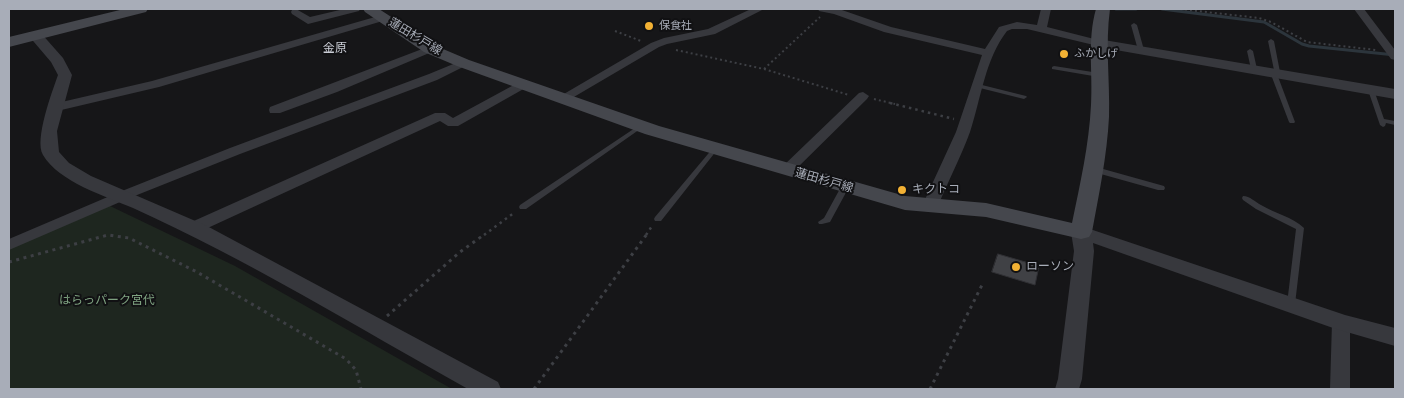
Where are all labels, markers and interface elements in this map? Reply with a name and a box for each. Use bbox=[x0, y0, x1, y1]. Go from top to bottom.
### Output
street label: 蓮田杉戸線 bbox=[386, 15, 444, 59]
place label: 保食社 bbox=[659, 19, 692, 33]
marker: 保食社 bbox=[643, 20, 655, 32]
district label: 金原 bbox=[323, 42, 347, 56]
place label: ふかしげ bbox=[1074, 47, 1118, 61]
marker: ふかしげ bbox=[1058, 48, 1070, 60]
street label: 蓮田杉戸線 bbox=[793, 166, 855, 196]
place label: キクトコ bbox=[912, 183, 960, 197]
marker: キクトコ bbox=[896, 184, 908, 196]
place label: ローソン bbox=[1026, 260, 1074, 274]
marker: ローソン bbox=[1010, 261, 1022, 273]
park label: はらっパーク宮代 bbox=[59, 294, 155, 308]

